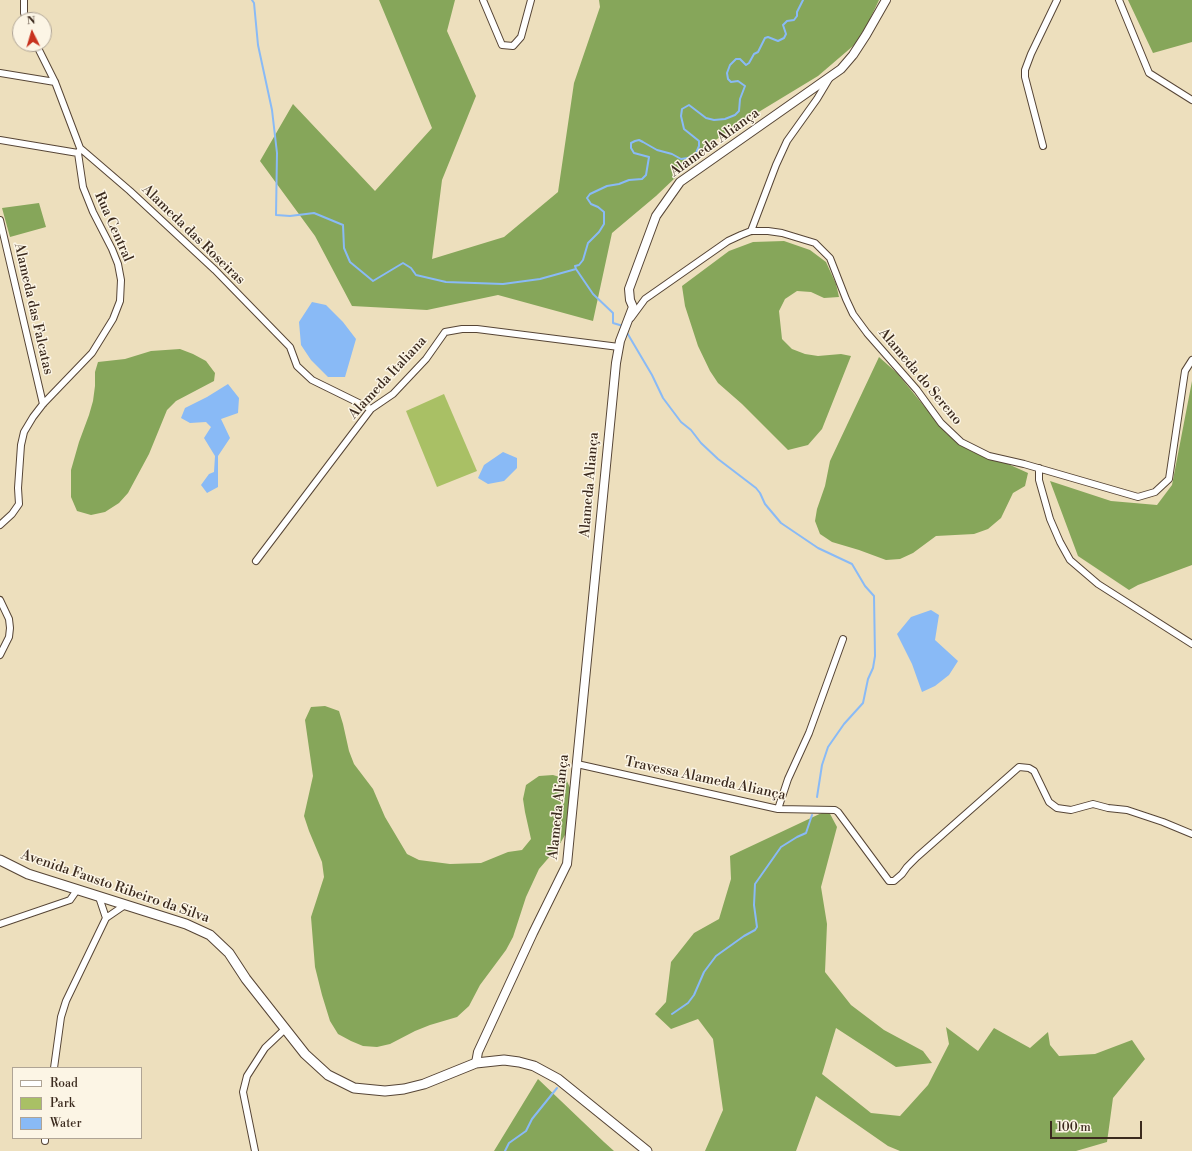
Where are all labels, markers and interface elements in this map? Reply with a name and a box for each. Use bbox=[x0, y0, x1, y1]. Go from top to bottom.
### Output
north arrow bbox=[12, 12, 52, 52]
text: N bbox=[26, 14, 36, 28]
street label: Alameda Aliança bbox=[667, 105, 763, 181]
street label: Alameda das Roseiras bbox=[138, 182, 248, 288]
street label: Rua Central bbox=[90, 189, 136, 265]
street label: Alameda das Falcatas bbox=[10, 242, 56, 376]
street label: Alameda do Sereno bbox=[875, 325, 965, 429]
street label: Alameda Italiana bbox=[345, 333, 431, 423]
street label: Alameda Aliança bbox=[577, 431, 603, 539]
street label: Alameda Aliança bbox=[545, 753, 573, 861]
street label: Travessa Alameda Aliança bbox=[623, 754, 787, 804]
street label: Avenida Fausto Ribeiro da Silva bbox=[19, 847, 211, 927]
legend bbox=[12, 1067, 142, 1139]
text: Road bbox=[50, 1076, 78, 1091]
text: Park bbox=[50, 1096, 75, 1111]
scale bar bbox=[1052, 1113, 1144, 1139]
text: Water bbox=[50, 1116, 82, 1131]
text: 100 m bbox=[1057, 1120, 1091, 1135]

